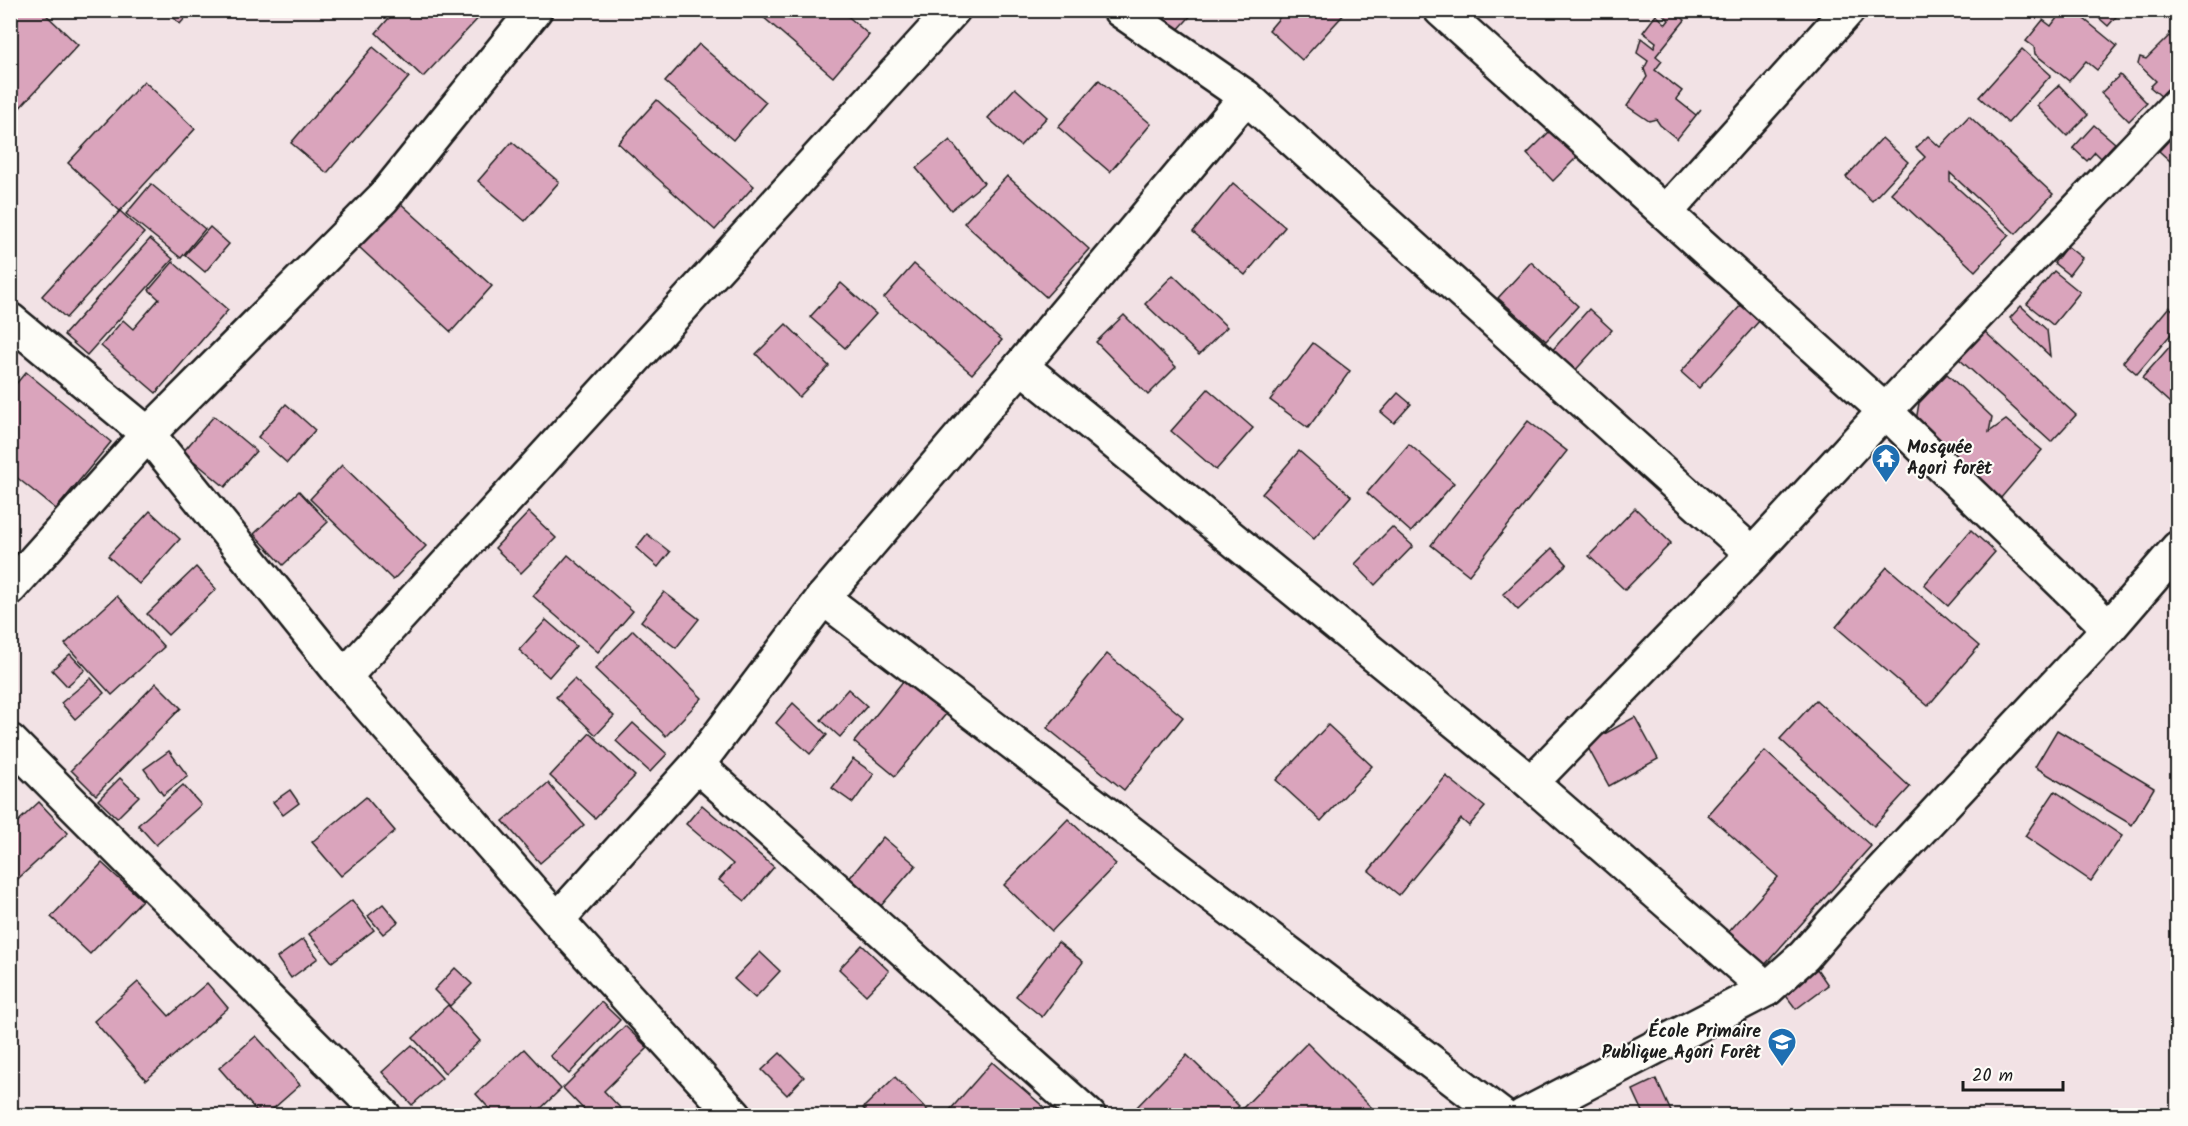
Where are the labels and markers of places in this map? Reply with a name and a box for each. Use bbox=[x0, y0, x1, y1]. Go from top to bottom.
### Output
place label: Mosquée Agori forêt bbox=[1907, 434, 1993, 484]
temple icon: Mosquée Agori forêt bbox=[1870, 442, 1902, 484]
place label: École Primaire Publique Agori Forêt bbox=[1602, 1018, 1762, 1068]
school or university icon: École Primaire Publique Agori Forêt bbox=[1766, 1026, 1798, 1068]

